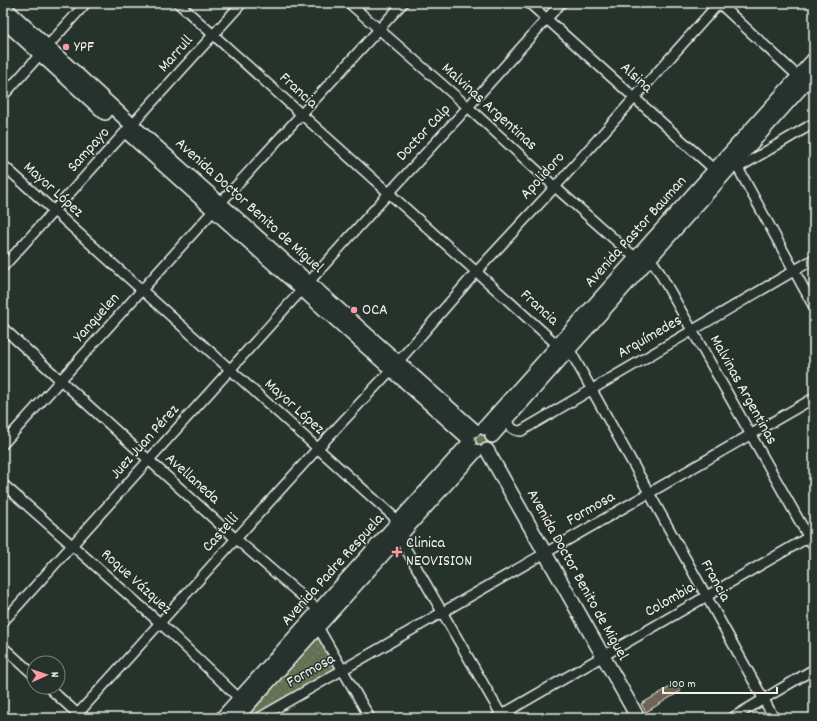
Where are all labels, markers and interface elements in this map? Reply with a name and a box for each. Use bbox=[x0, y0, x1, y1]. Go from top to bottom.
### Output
street label: Marrull bbox=[153, 30, 199, 78]
place label: YPF bbox=[74, 36, 94, 59]
marker: YPF bbox=[61, 42, 71, 52]
street label: Alsina bbox=[615, 57, 658, 99]
street label: Malvinas Argentinas bbox=[436, 58, 542, 157]
street label: Francia bbox=[274, 67, 323, 115]
street label: Doctor Calp bbox=[391, 99, 457, 167]
street label: Sampayo bbox=[62, 122, 116, 178]
street label: Avenida Doctor Benito de Miguel bbox=[170, 133, 328, 279]
street label: Apolidoro bbox=[515, 147, 571, 205]
street label: Mayor López bbox=[18, 157, 88, 223]
street label: Avenida Pastor Bauman bbox=[579, 171, 693, 293]
street label: Francia bbox=[515, 284, 564, 332]
street label: Yanquelen bbox=[68, 288, 126, 348]
place label: OCA bbox=[362, 299, 388, 322]
marker: OCA bbox=[349, 305, 359, 315]
street label: Arquímedes bbox=[614, 309, 687, 365]
street label: Malvinas Argentinas bbox=[703, 331, 783, 449]
street label: Mayor López bbox=[259, 374, 329, 440]
street label: Juez Juan Pérez bbox=[105, 399, 185, 485]
street label: Avellaneda bbox=[159, 448, 225, 510]
street label: Avenida Doctor Benito de Miguel bbox=[520, 485, 634, 665]
street label: Formosa bbox=[562, 486, 620, 532]
street label: Castelli bbox=[197, 508, 245, 558]
street label: Avenida Padre Respuela bbox=[276, 508, 390, 631]
place label: Clinica NEOVISION bbox=[406, 532, 472, 573]
street label: Roque Vázquez bbox=[95, 544, 177, 620]
marker: Clinica NEOVISION bbox=[391, 546, 403, 558]
street label: Francia bbox=[694, 556, 736, 607]
street label: Colombia bbox=[641, 576, 700, 624]
street label: Formosa bbox=[282, 648, 340, 694]
north arrow bbox=[26, 655, 66, 695]
scale bar bbox=[663, 669, 777, 695]
text: N bbox=[46, 671, 62, 678]
text: 100 m bbox=[669, 676, 696, 693]

